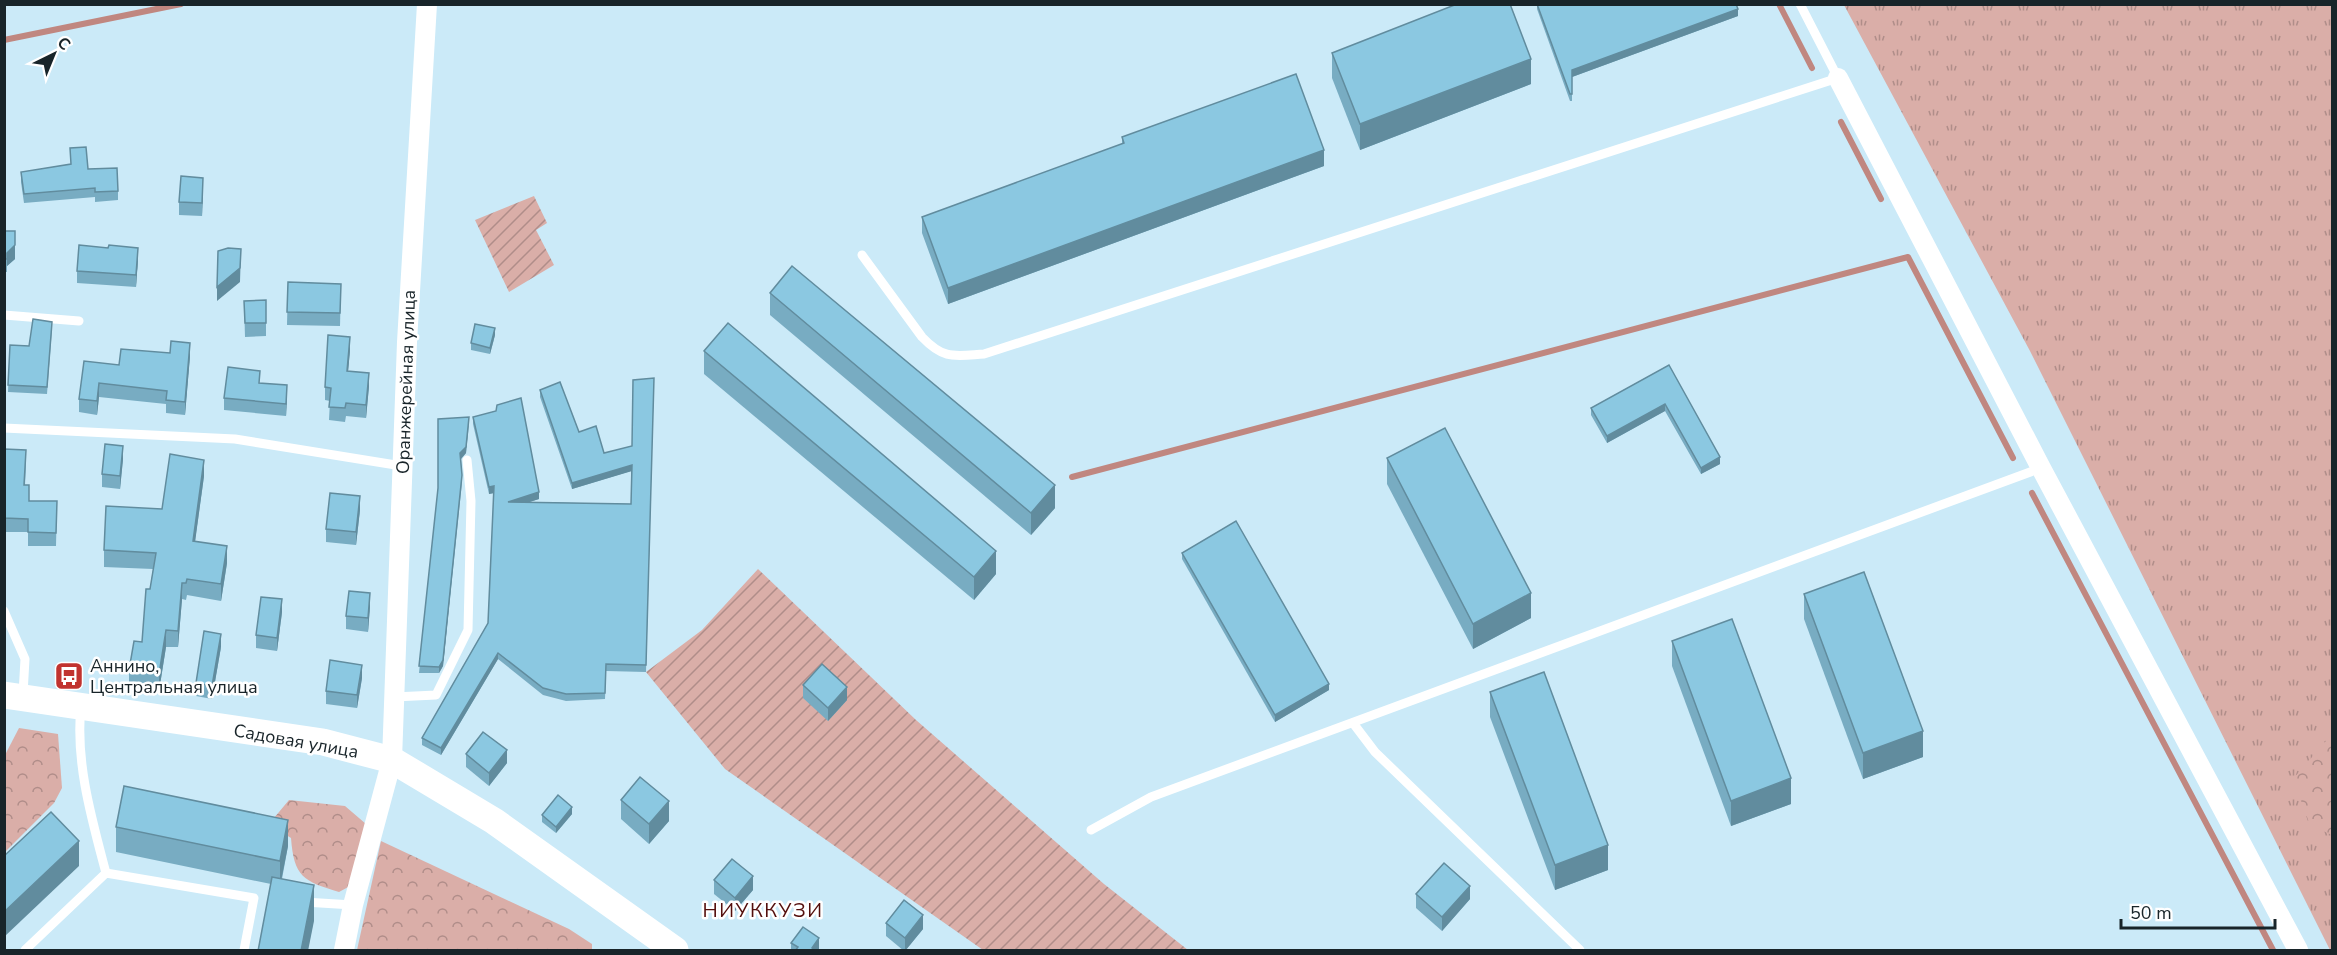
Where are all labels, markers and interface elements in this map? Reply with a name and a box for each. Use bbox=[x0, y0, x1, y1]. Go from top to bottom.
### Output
north arrow bbox=[24, 24, 84, 84]
text: С bbox=[52, 32, 75, 56]
street label: Оранжерейная улица bbox=[391, 289, 421, 475]
place label: Аннино, Центральная улица bbox=[90, 654, 258, 699]
bus stop icon: Аннино, Центральная улица bbox=[53, 660, 85, 692]
street label: Садовая улица bbox=[232, 718, 360, 764]
scale bar bbox=[2121, 892, 2276, 930]
district label: НИУККУЗИ bbox=[703, 897, 823, 924]
text: 50 m bbox=[2130, 901, 2172, 925]

